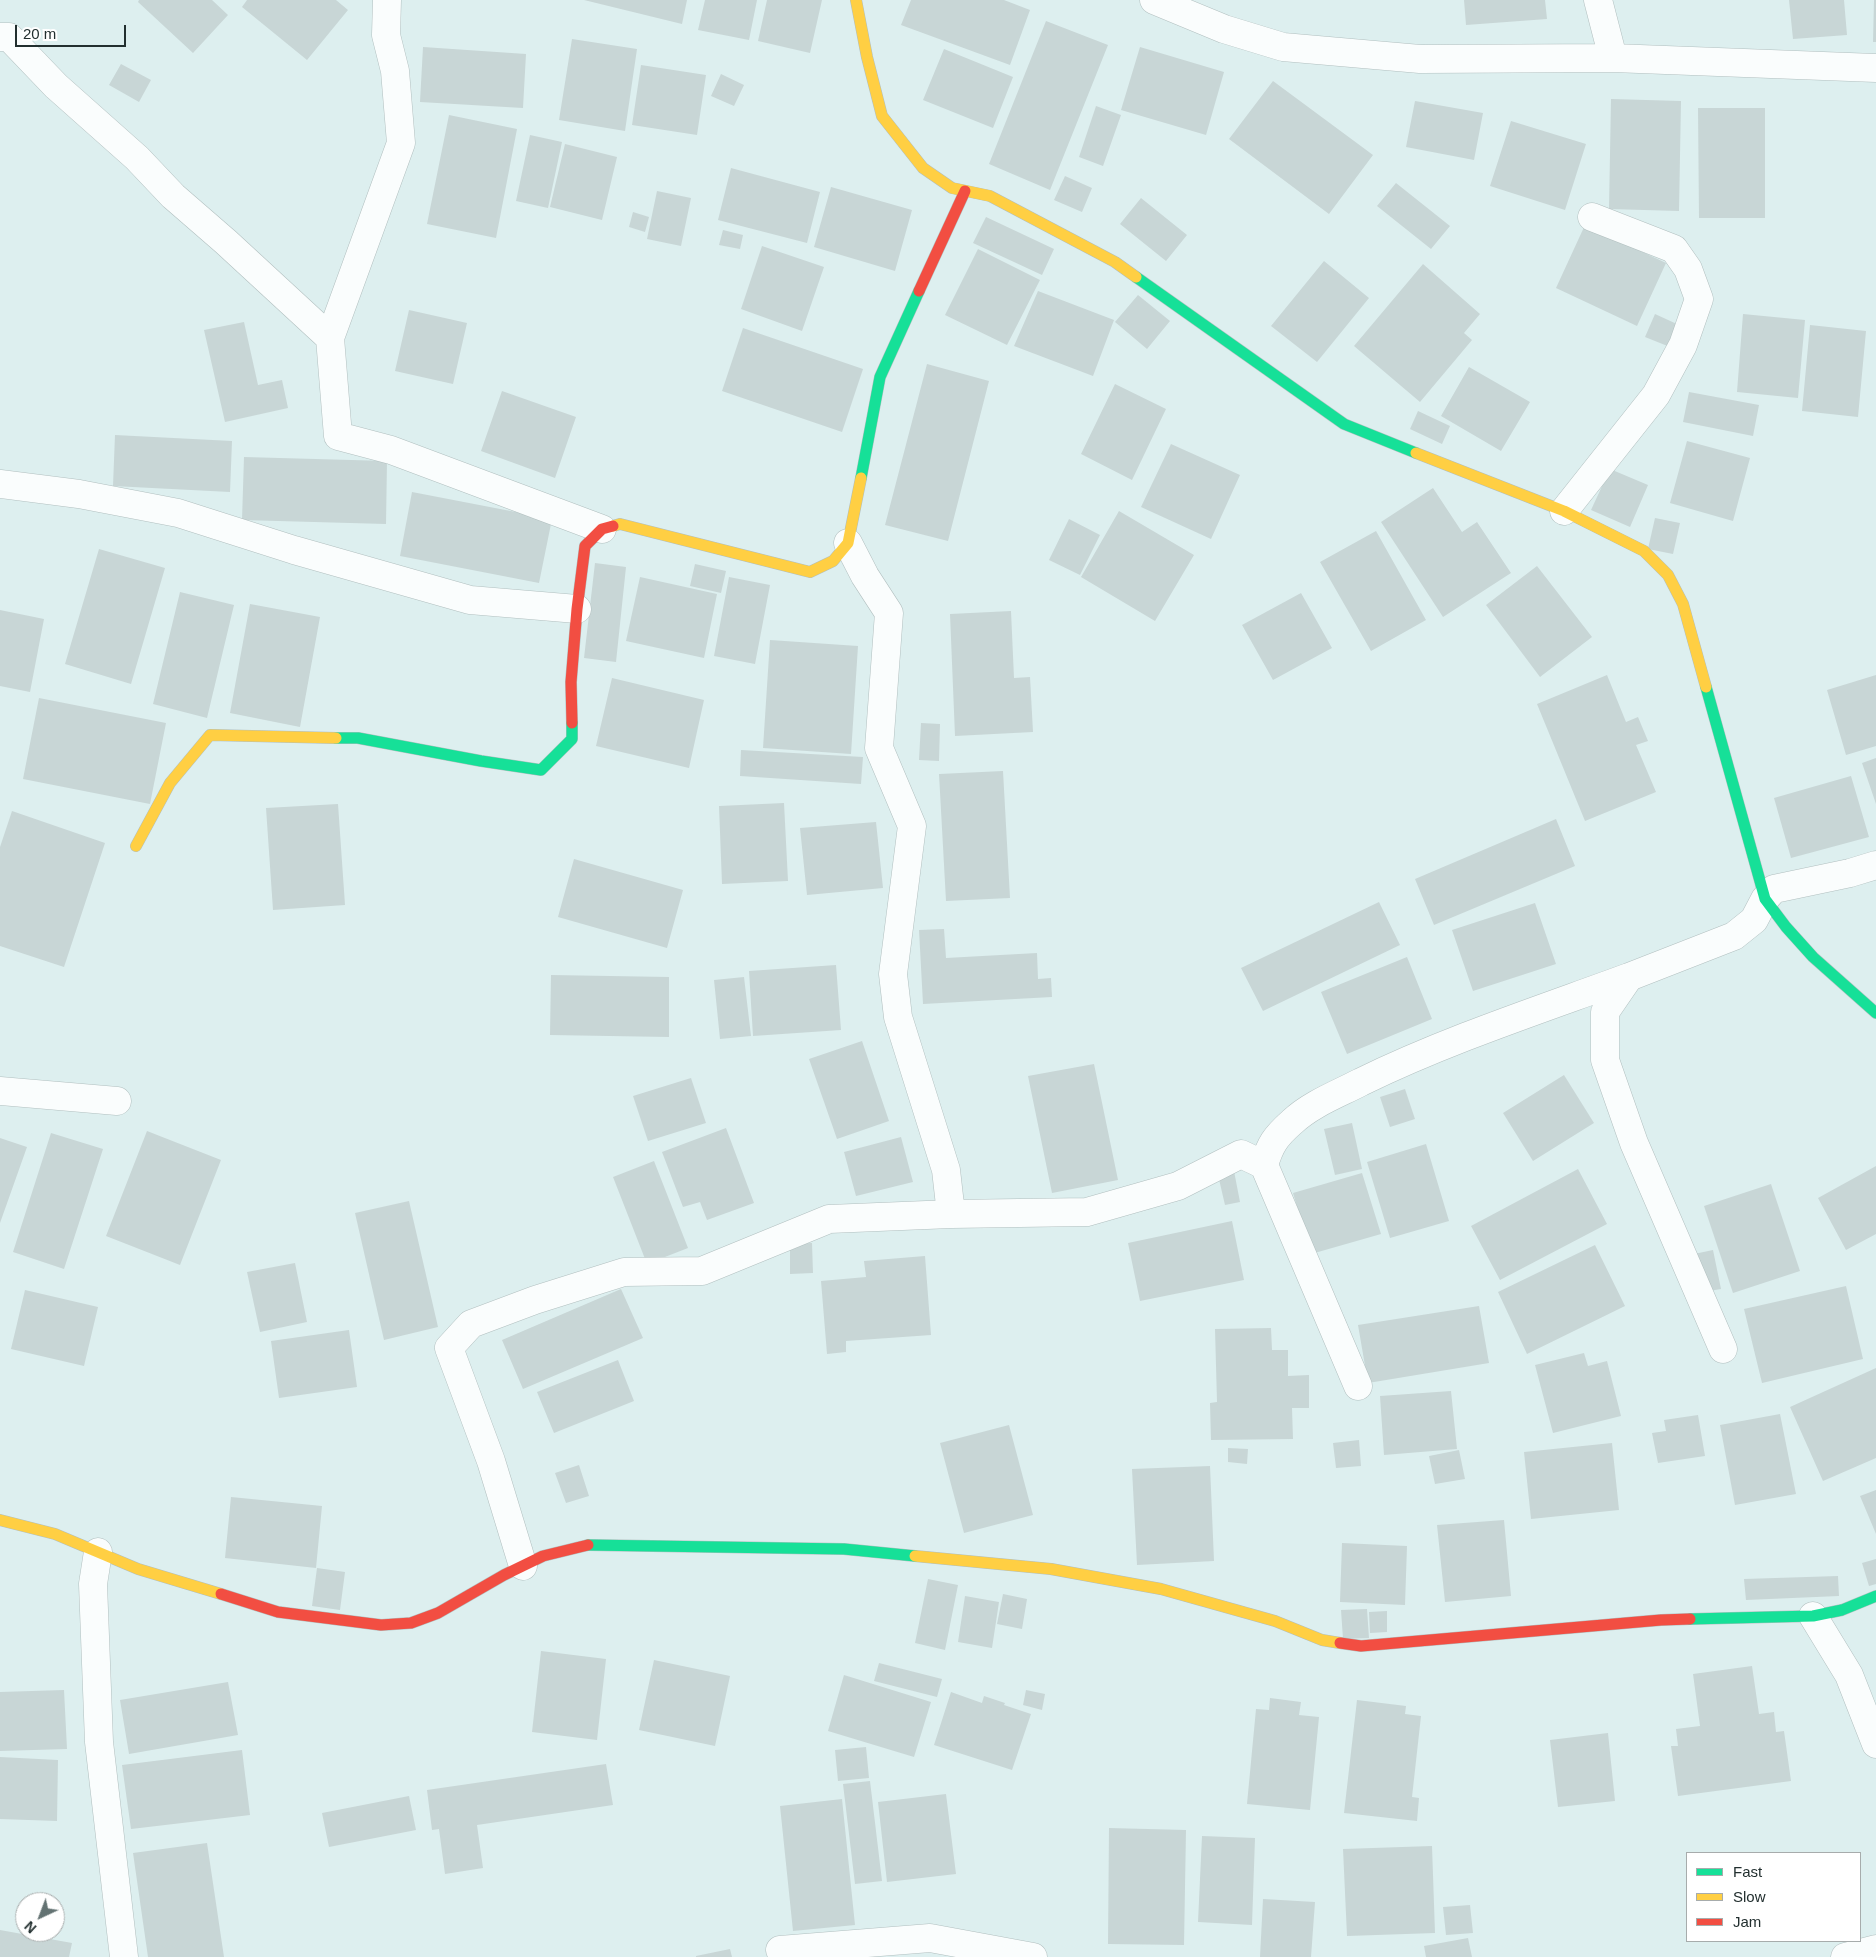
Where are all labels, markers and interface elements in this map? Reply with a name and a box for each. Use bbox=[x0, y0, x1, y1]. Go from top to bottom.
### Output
scale bar bbox=[18, 15, 129, 47]
text: 20 m bbox=[23, 25, 56, 42]
legend bbox=[1686, 1852, 1861, 1942]
text: Fast bbox=[1733, 1863, 1762, 1880]
text: Slow bbox=[1733, 1888, 1766, 1905]
north arrow bbox=[15, 1892, 65, 1942]
text: Jam bbox=[1733, 1913, 1761, 1930]
text: N bbox=[21, 1918, 40, 1937]

